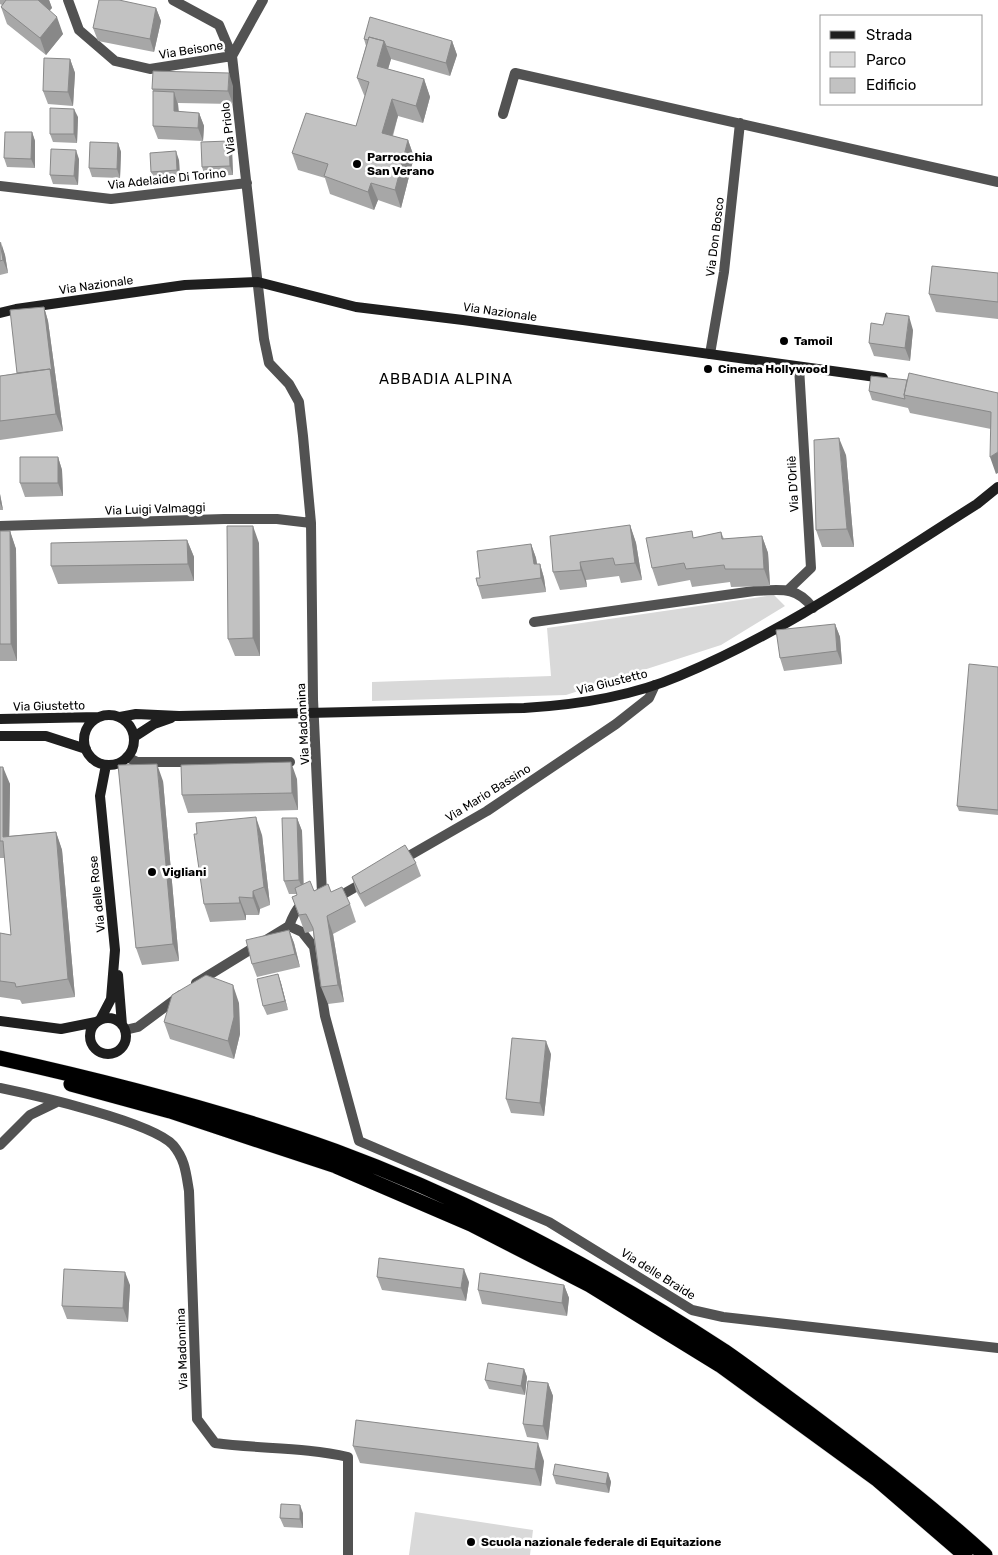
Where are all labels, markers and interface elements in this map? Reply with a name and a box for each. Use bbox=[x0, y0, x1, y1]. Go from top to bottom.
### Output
legend bbox=[820, 15, 983, 105]
text: Strada bbox=[866, 26, 912, 44]
street label: Via Beisone bbox=[158, 38, 224, 62]
text: Parco bbox=[866, 51, 906, 69]
text: Edificio bbox=[866, 76, 916, 94]
street label: Via Priolo bbox=[218, 101, 238, 155]
place label: Parrocchia San Verano bbox=[367, 150, 434, 178]
marker: Parrocchia San Verano bbox=[351, 158, 363, 170]
street label: Via Adelaide Di Torino bbox=[107, 166, 227, 192]
street label: Via Don Bosco bbox=[703, 196, 727, 278]
street label: Via Nazionale bbox=[58, 273, 134, 297]
street label: Via Nazionale bbox=[462, 300, 538, 324]
place label: Tamoil bbox=[794, 334, 833, 348]
marker: Tamoil bbox=[778, 335, 790, 347]
place label: Cinema Hollywood bbox=[718, 362, 828, 376]
marker: Cinema Hollywood bbox=[702, 363, 714, 375]
district label: ABBADIA ALPINA bbox=[379, 370, 513, 388]
street label: Via D'Orliè bbox=[785, 455, 801, 513]
street label: Via Luigi Valmaggi bbox=[104, 500, 206, 518]
street label: Via Giustetto bbox=[575, 666, 649, 698]
street label: Via Madonnina bbox=[294, 683, 312, 765]
street label: Via Giustetto bbox=[13, 698, 85, 714]
street label: Via Mario Bassino bbox=[443, 761, 533, 825]
street label: Via delle Rose bbox=[86, 855, 108, 933]
place label: Vigliani bbox=[162, 865, 206, 879]
marker: Vigliani bbox=[146, 866, 158, 878]
street label: Via delle Braide bbox=[618, 1245, 698, 1303]
street label: Via Madonnina bbox=[174, 1308, 190, 1390]
place label: Scuola nazionale federale di Equitazione bbox=[481, 1535, 721, 1549]
marker: Scuola nazionale federale di Equitazione bbox=[465, 1536, 477, 1548]

